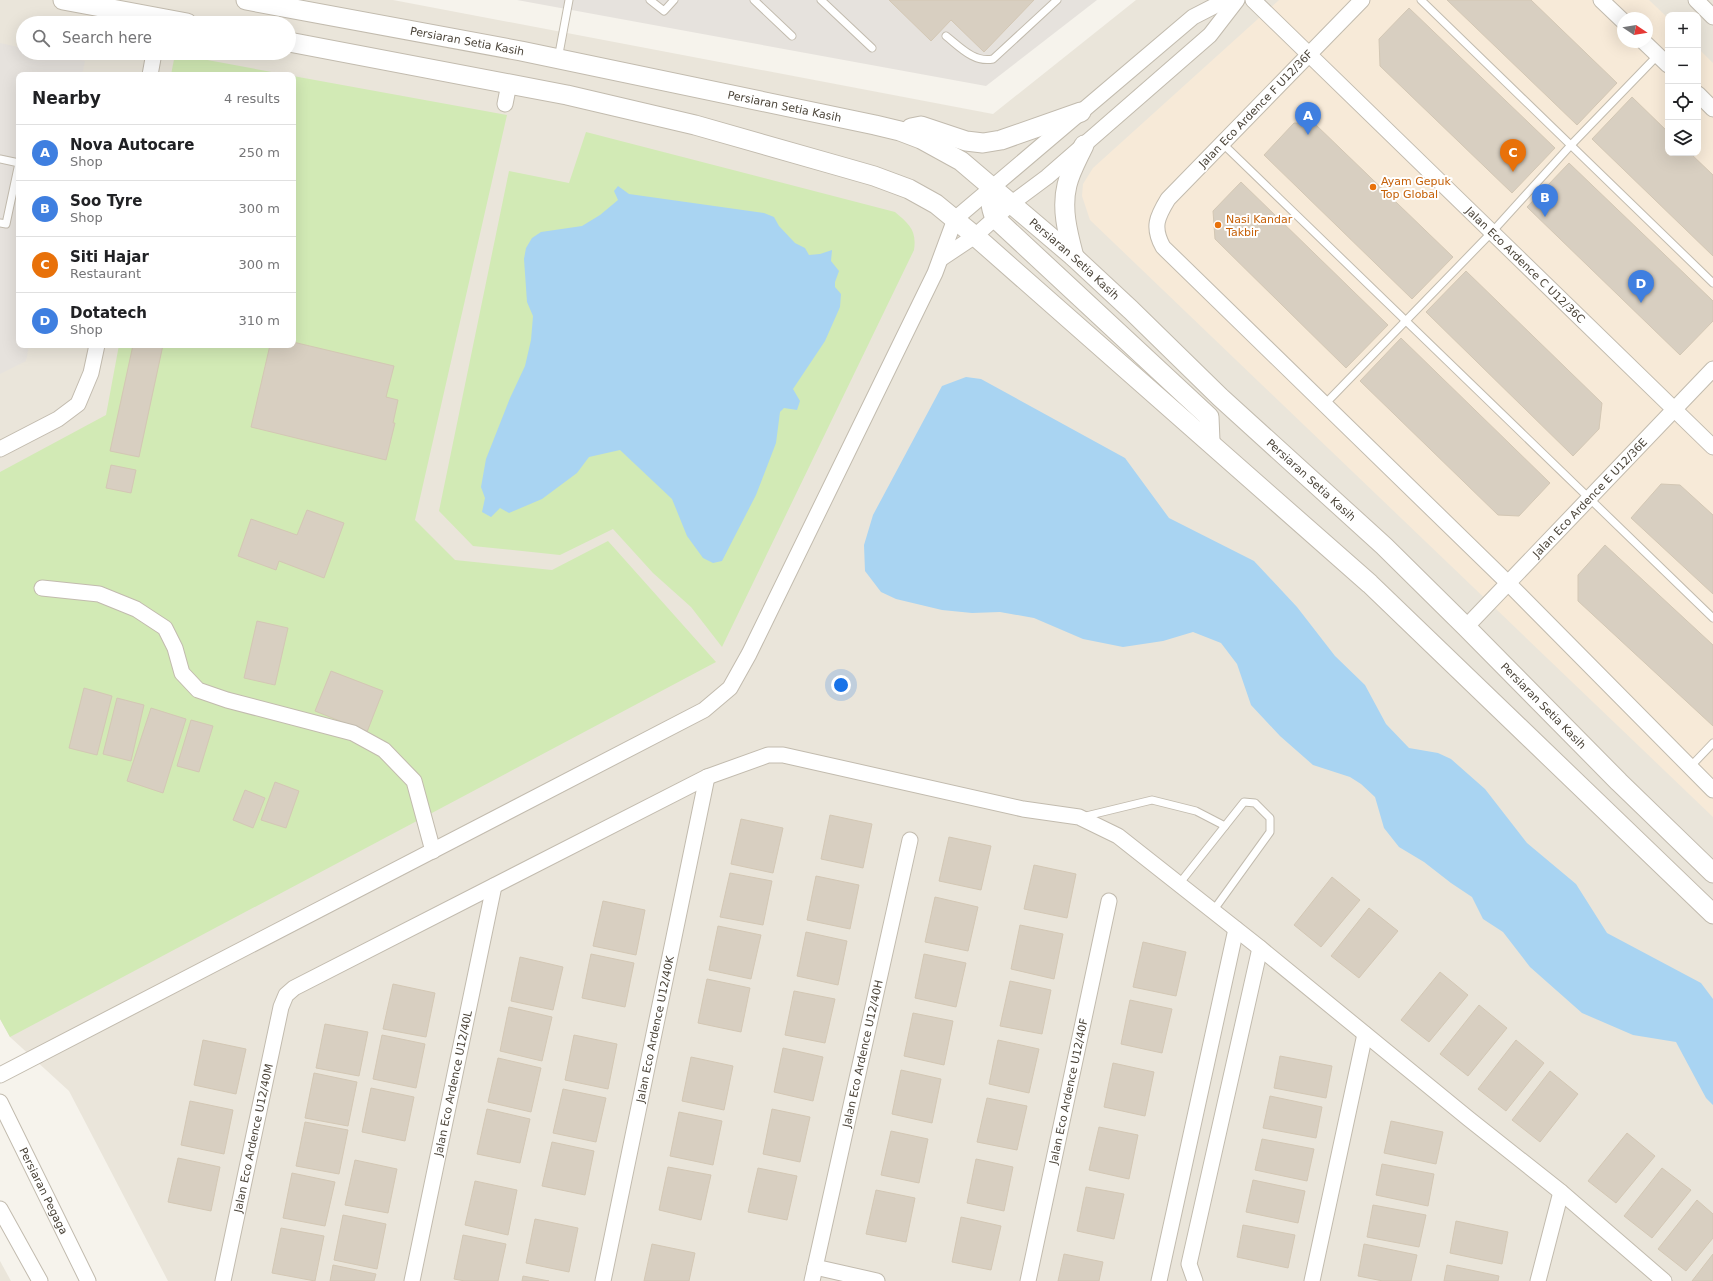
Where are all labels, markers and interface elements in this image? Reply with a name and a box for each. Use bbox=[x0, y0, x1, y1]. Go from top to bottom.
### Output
north arrow bbox=[1617, 12, 1653, 48]
map controls bbox=[1665, 12, 1701, 156]
button: + bbox=[1665, 12, 1701, 48]
search box bbox=[16, 16, 296, 60]
street label: Persiaran Setia Kasih bbox=[409, 24, 525, 58]
icon: search bbox=[30, 27, 52, 49]
text: Search here bbox=[62, 29, 152, 47]
street label: Jalan Eco Ardence F U12/36F bbox=[1196, 47, 1316, 171]
button: − bbox=[1665, 48, 1701, 84]
button: locate bbox=[1665, 84, 1701, 120]
text: Nearby bbox=[32, 88, 101, 108]
street label: Persiaran Setia Kasih bbox=[727, 88, 843, 124]
text: 4 results bbox=[224, 91, 280, 106]
pin: A bbox=[1295, 102, 1321, 135]
button: layers bbox=[1665, 120, 1701, 156]
text: Nova Autocare bbox=[70, 136, 194, 154]
pin: C bbox=[1500, 139, 1526, 172]
text: A bbox=[40, 145, 50, 160]
text: 250 m bbox=[238, 145, 280, 160]
text: Shop bbox=[70, 154, 103, 169]
place label: Ayam Gepuk Top Global bbox=[1380, 175, 1451, 201]
marker: Ayam Gepuk Top Global bbox=[1368, 182, 1378, 192]
pin: B bbox=[1532, 184, 1558, 217]
text: Soo Tyre bbox=[70, 192, 142, 210]
text: B bbox=[40, 201, 50, 216]
text: 300 m bbox=[238, 201, 280, 216]
street label: Jalan Eco Ardence C U12/36C bbox=[1462, 203, 1588, 326]
text: Shop bbox=[70, 210, 103, 225]
place label: Nasi Kandar Takbir bbox=[1225, 213, 1293, 239]
street label: Persiaran Setia Kasih bbox=[1027, 216, 1122, 302]
marker: Nasi Kandar Takbir bbox=[1213, 220, 1223, 230]
text: Siti Hajar bbox=[70, 248, 149, 266]
text: C bbox=[40, 257, 50, 272]
text: 300 m bbox=[238, 257, 280, 272]
text: Restaurant bbox=[70, 266, 141, 281]
pin: D bbox=[1628, 270, 1654, 303]
text: Dotatech bbox=[70, 304, 147, 322]
text: D bbox=[40, 313, 50, 328]
text: 310 m bbox=[238, 313, 280, 328]
text: Shop bbox=[70, 322, 103, 337]
street label: Jalan Eco Ardence E U12/36E bbox=[1529, 435, 1650, 561]
street label: Persiaran Setia Kasih bbox=[1264, 436, 1358, 524]
street label: Persiaran Setia Kasih bbox=[1498, 660, 1589, 751]
your location bbox=[831, 675, 851, 695]
street label: Jalan Eco Ardence U12/40K bbox=[633, 954, 677, 1105]
street label: Jalan Eco Ardence U12/40H bbox=[840, 979, 885, 1129]
street label: Jalan Eco Ardence U12/40L bbox=[431, 1008, 475, 1158]
street label: Jalan Eco Ardence U12/40F bbox=[1046, 1017, 1090, 1166]
street label: Jalan Eco Ardence U12/40M bbox=[231, 1063, 275, 1215]
street label: Persiaran Pegaga bbox=[17, 1145, 71, 1237]

